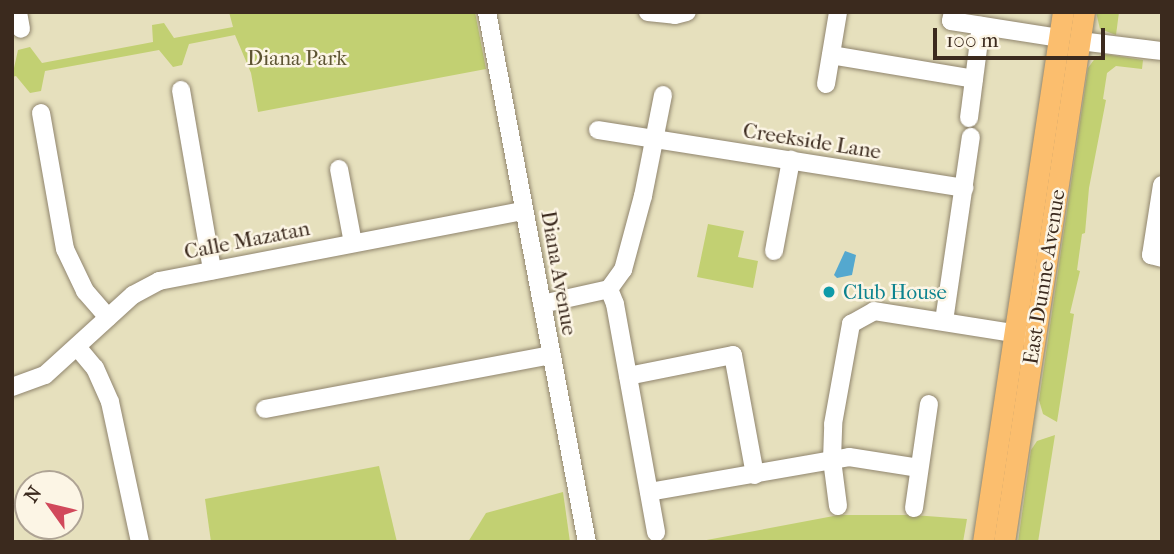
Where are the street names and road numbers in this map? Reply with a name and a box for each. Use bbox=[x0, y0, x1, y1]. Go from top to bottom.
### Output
street label: Creekside Lane bbox=[741, 118, 883, 164]
street label: East Dunne Avenue bbox=[1018, 188, 1070, 366]
street label: Diana Avenue bbox=[536, 209, 582, 337]
street label: Calle Mazatan bbox=[182, 215, 312, 265]

